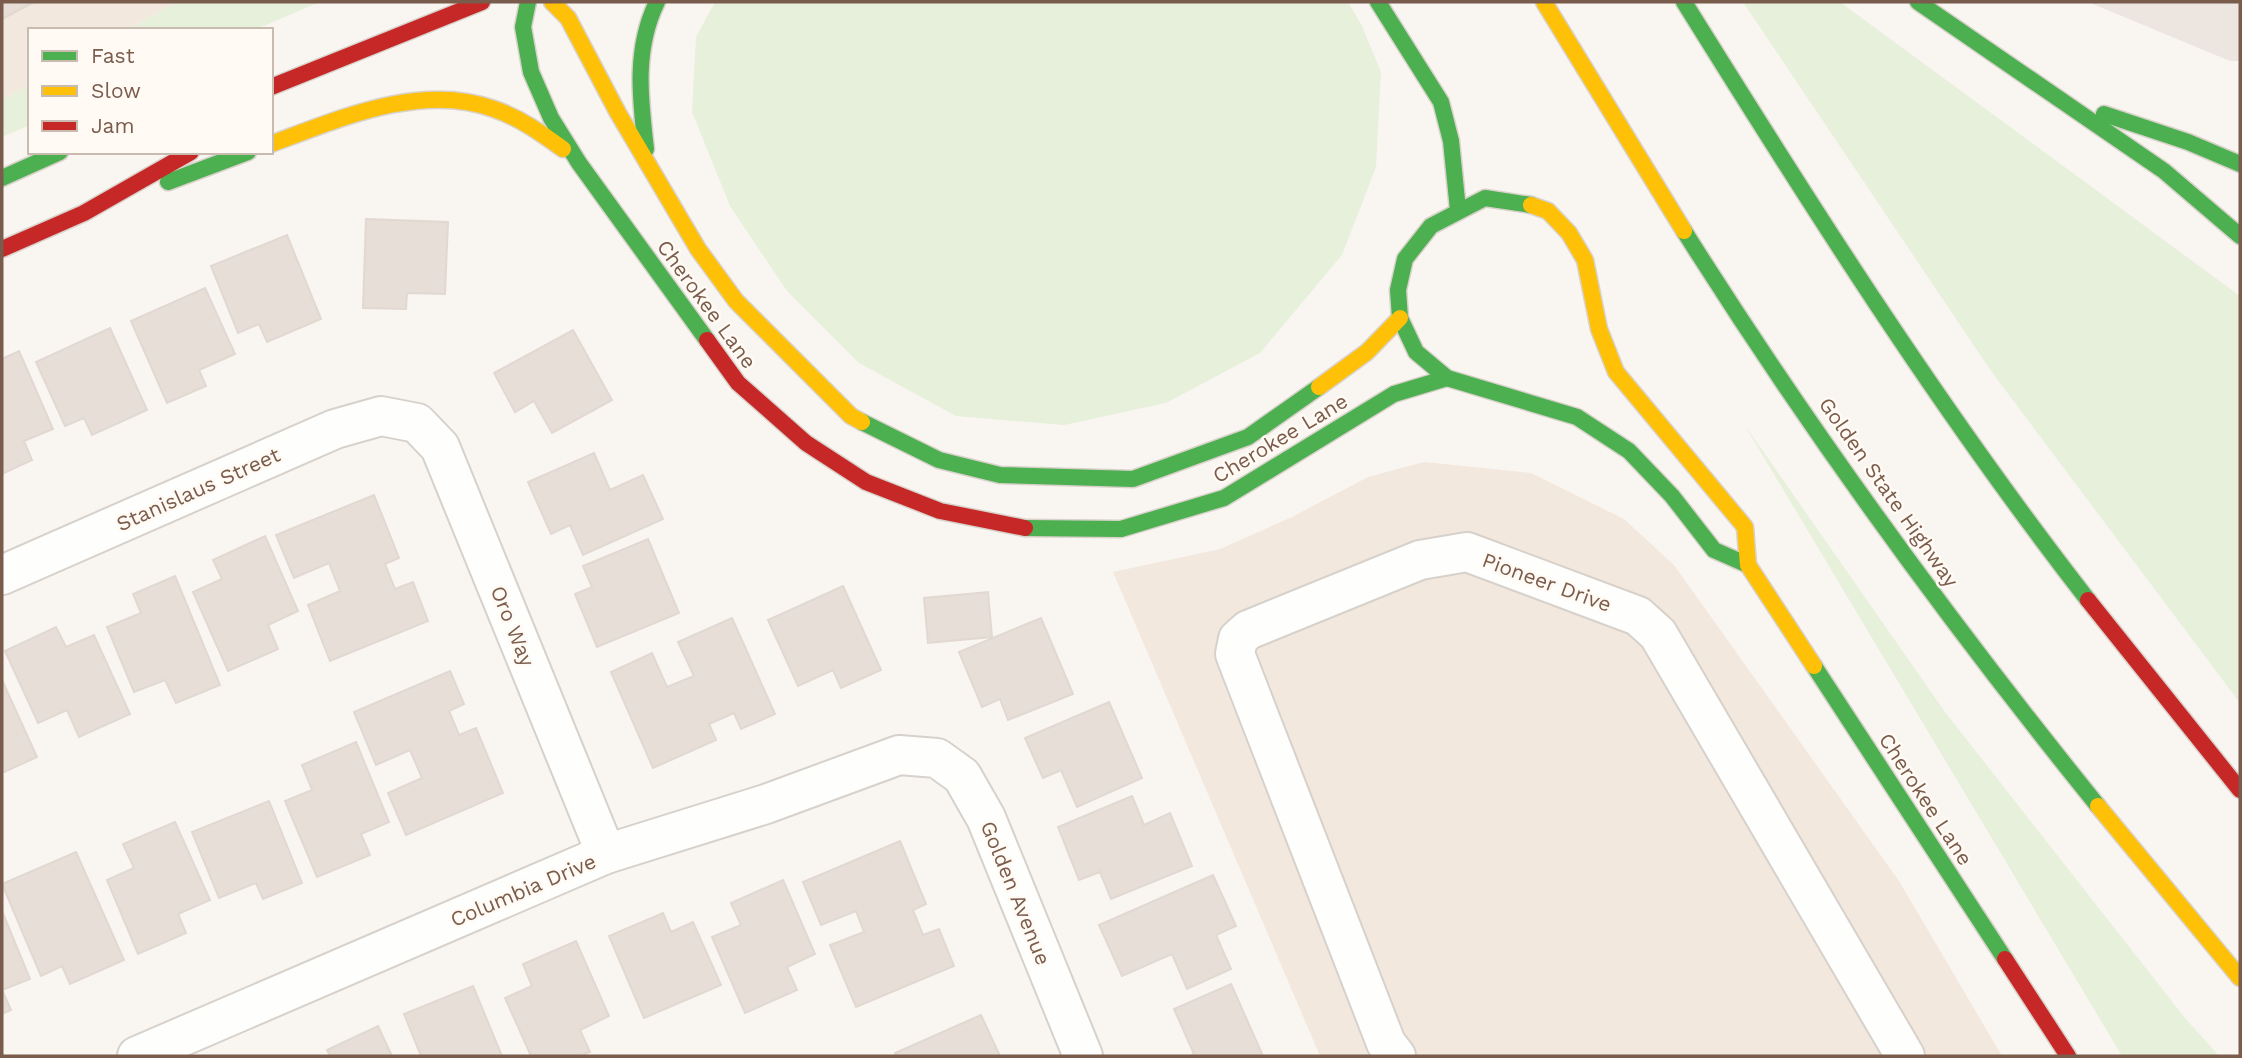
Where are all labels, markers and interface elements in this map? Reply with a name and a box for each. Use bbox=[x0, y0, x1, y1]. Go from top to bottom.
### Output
legend bbox=[28, 28, 273, 154]
text: Fast bbox=[91, 43, 135, 68]
text: Slow bbox=[91, 78, 141, 103]
text: Jam bbox=[91, 113, 134, 138]
street label: Cherokee Lane bbox=[652, 235, 762, 373]
street label: Cherokee Lane bbox=[1208, 388, 1352, 488]
street label: Golden State Highway bbox=[1814, 392, 1964, 592]
street label: Stanislaus Street bbox=[112, 442, 284, 536]
street label: Pioneer Drive bbox=[1479, 547, 1615, 617]
street label: Oro Way bbox=[486, 582, 540, 670]
street label: Cherokee Lane bbox=[1874, 728, 1978, 870]
street label: Golden Avenue bbox=[976, 817, 1056, 969]
street label: Columbia Drive bbox=[446, 848, 600, 932]

